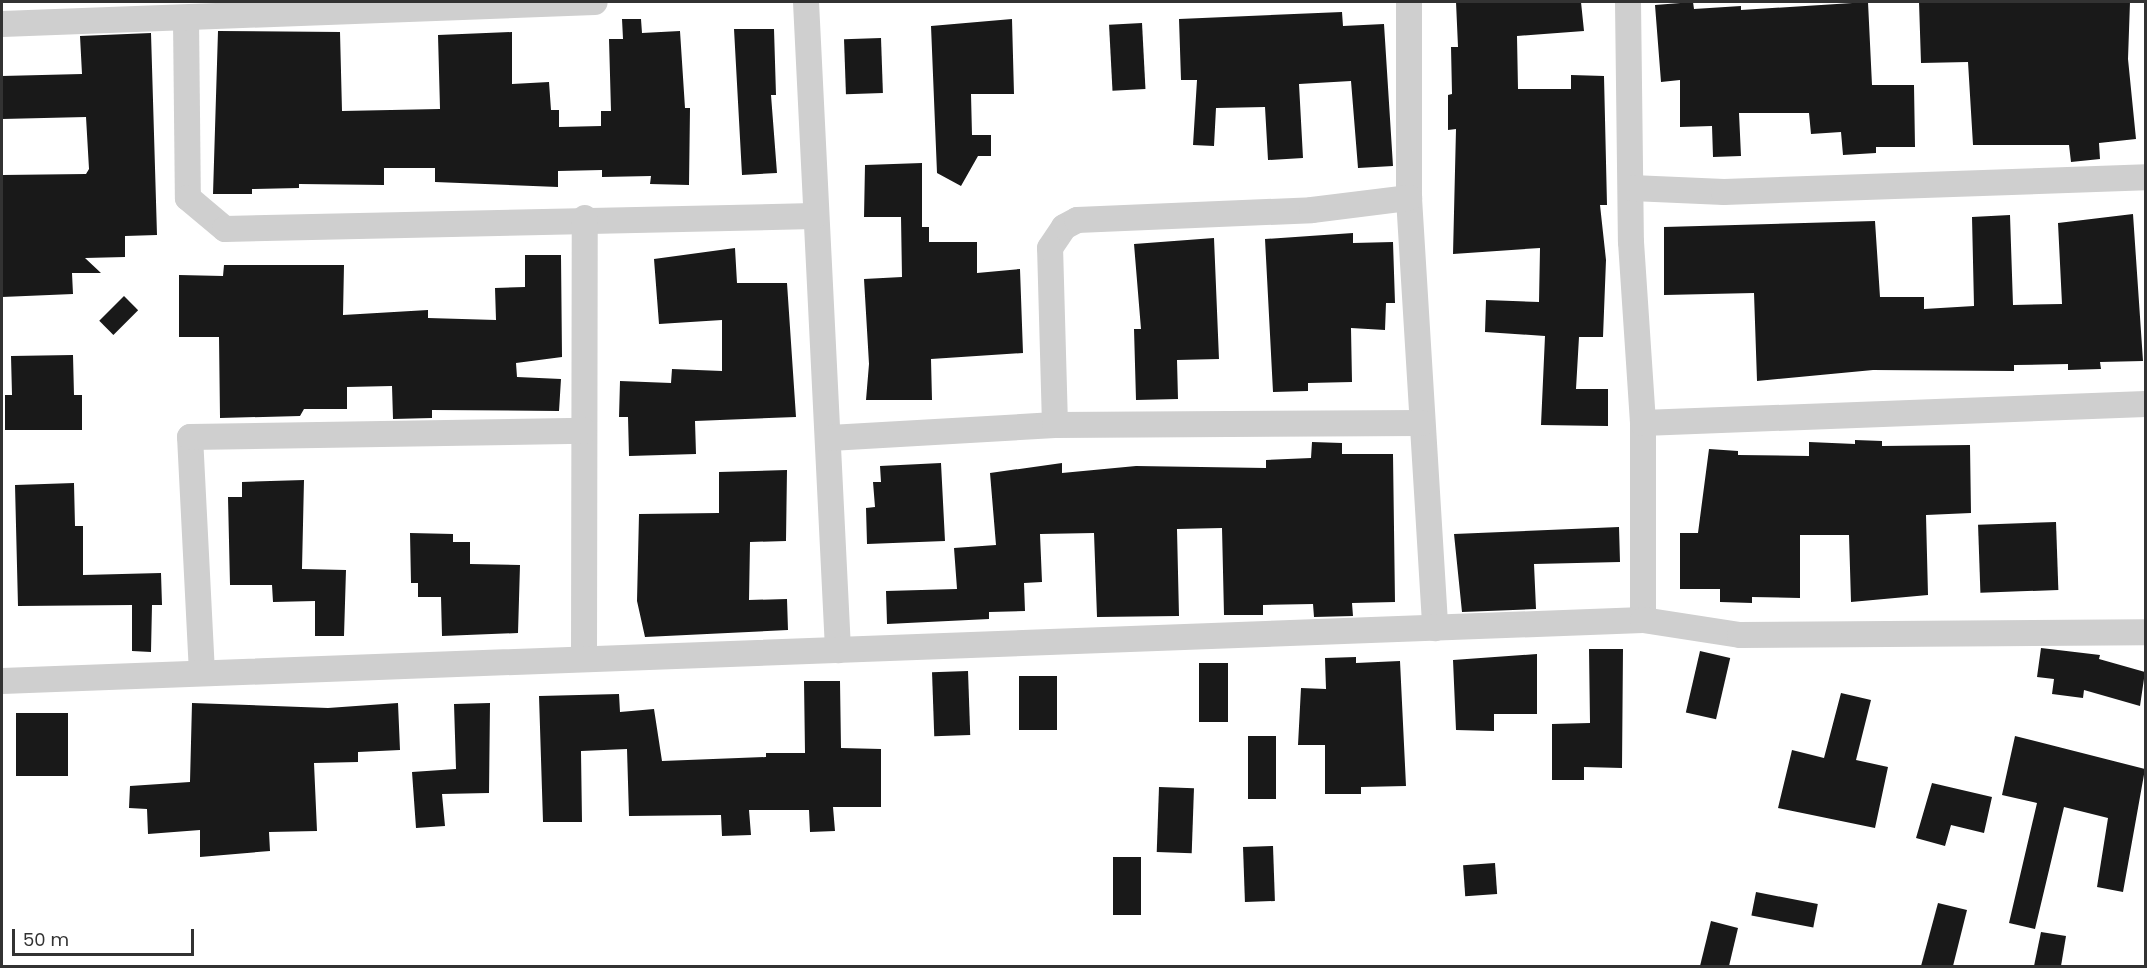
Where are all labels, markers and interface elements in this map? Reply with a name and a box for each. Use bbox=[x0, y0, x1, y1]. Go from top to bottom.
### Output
scale bar bbox=[15, 917, 196, 955]
text: 50 m bbox=[23, 927, 69, 952]

